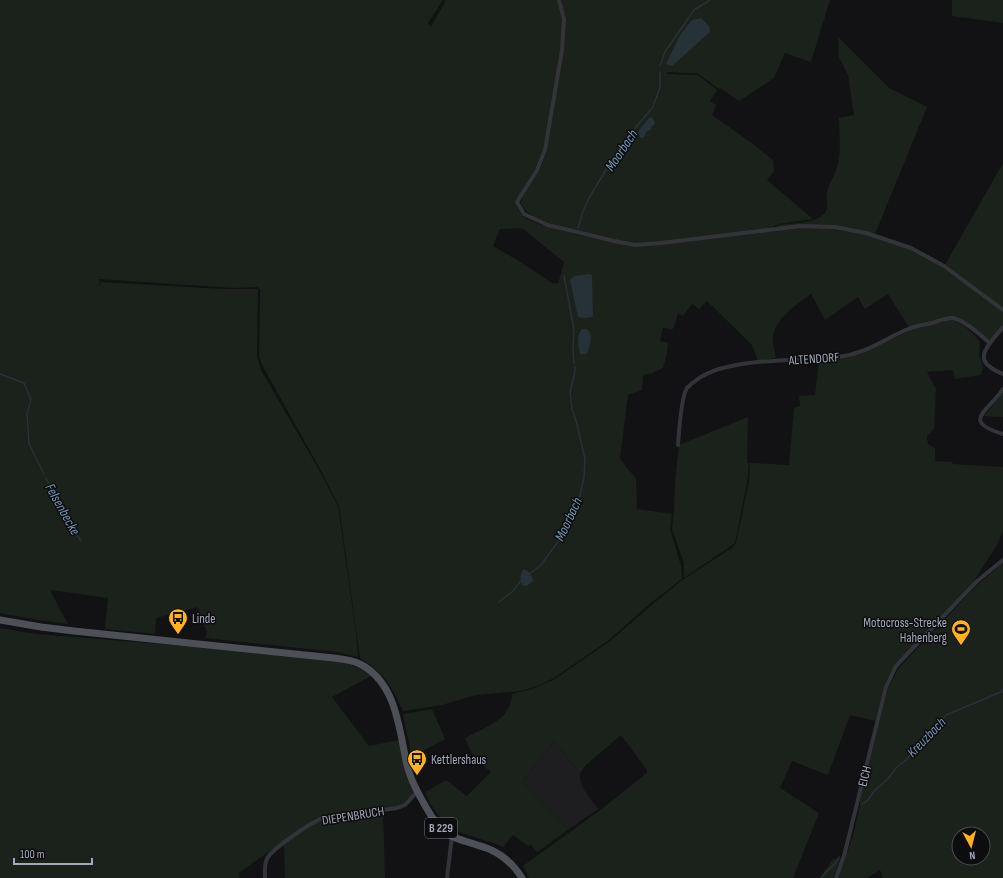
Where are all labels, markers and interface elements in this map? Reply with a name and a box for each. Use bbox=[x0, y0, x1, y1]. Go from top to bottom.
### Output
water label: Moorbach bbox=[601, 126, 641, 174]
street label: ALTENDORF bbox=[787, 349, 840, 369]
water label: Felsenbecke bbox=[41, 480, 84, 538]
water label: Moorbach bbox=[551, 495, 586, 544]
bus stop icon: Linde bbox=[167, 607, 189, 635]
place label: Linde bbox=[192, 611, 215, 627]
place label: Motocross-Strecke Hahenberg bbox=[863, 615, 947, 646]
sports icon: Motocross-Strecke Hahenberg bbox=[950, 618, 972, 646]
water label: Kreuzbach bbox=[903, 714, 949, 761]
bus stop icon: Kettlershaus bbox=[406, 748, 428, 776]
place label: Kettlershaus bbox=[431, 752, 487, 768]
street label: EICH bbox=[855, 764, 875, 788]
street label: DIEPENBRUCH bbox=[321, 803, 385, 829]
road number: B 229 bbox=[425, 818, 457, 838]
north arrow bbox=[951, 826, 991, 866]
scale bar bbox=[14, 840, 92, 866]
text: 100 m bbox=[20, 847, 45, 862]
text: N bbox=[968, 849, 976, 862]

